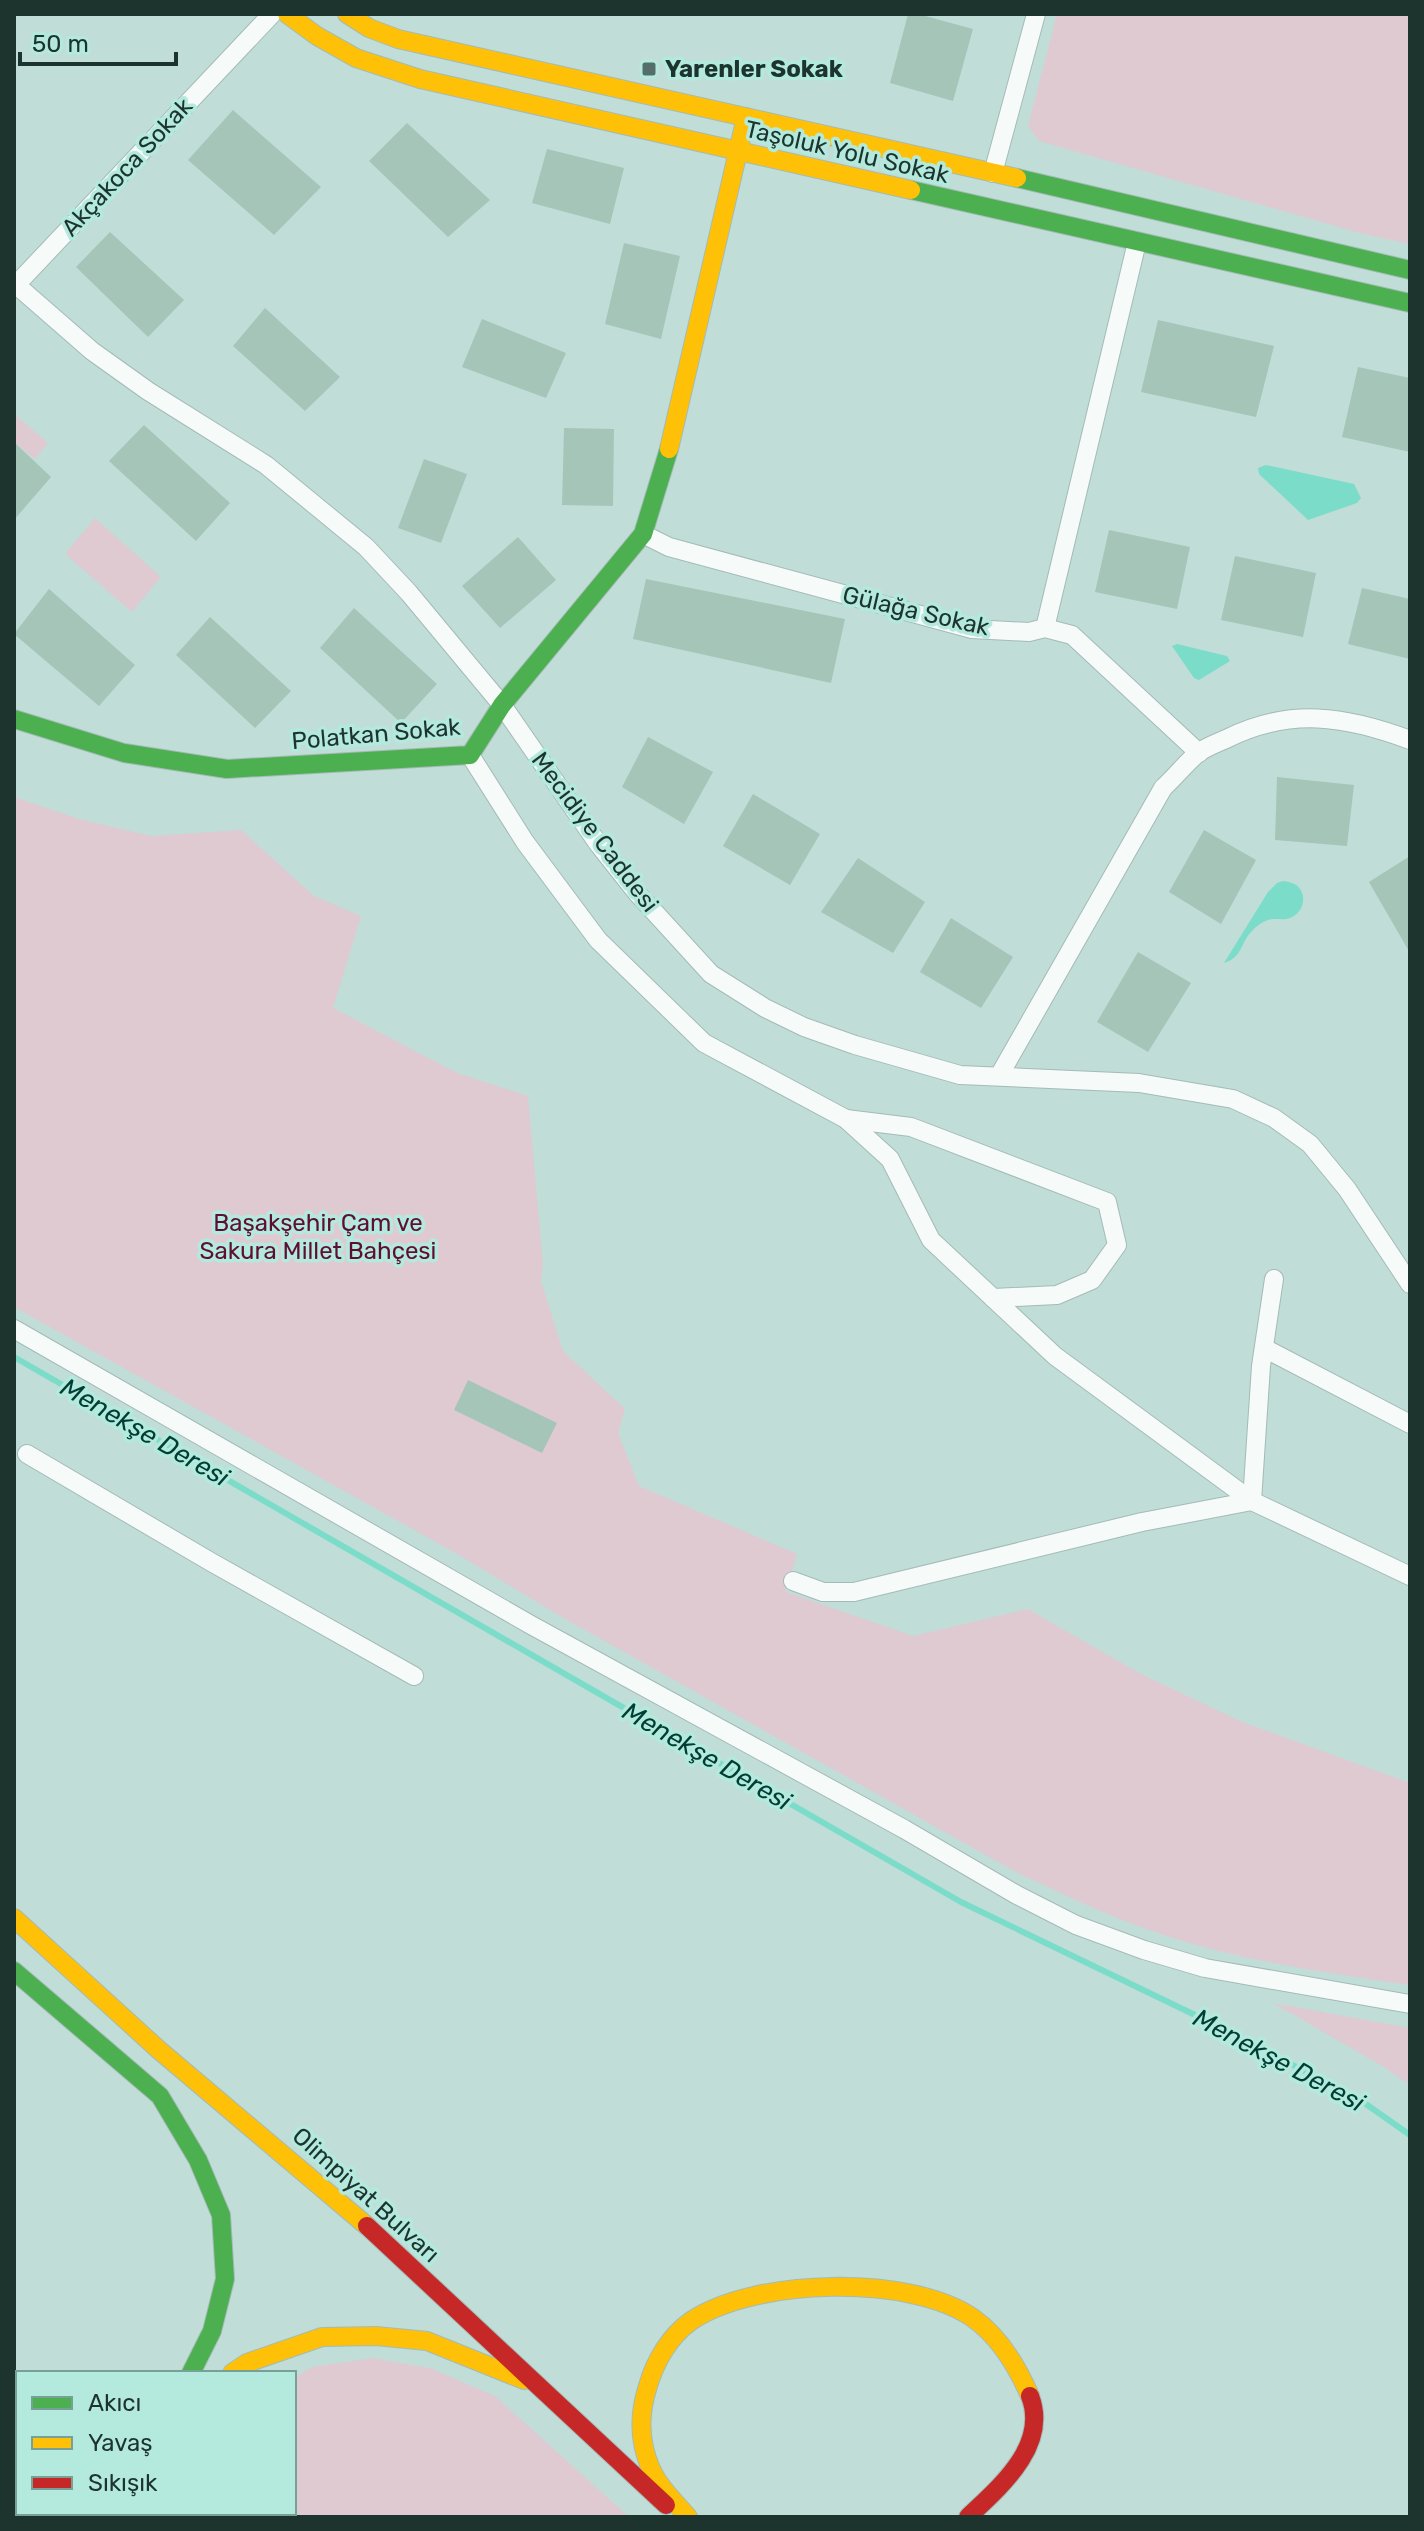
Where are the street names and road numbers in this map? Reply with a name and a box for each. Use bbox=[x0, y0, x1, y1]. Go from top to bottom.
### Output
street label: Akçakoca Sokak bbox=[56, 92, 199, 242]
street label: Taşoluk Yolu Sokak bbox=[742, 115, 952, 189]
street label: Gülağa Sokak bbox=[840, 581, 993, 642]
street label: Polatkan Sokak bbox=[290, 713, 462, 755]
street label: Mecidiye Caddesi bbox=[526, 746, 664, 918]
street label: Olimpiyat Bulvarı bbox=[287, 2122, 445, 2268]

